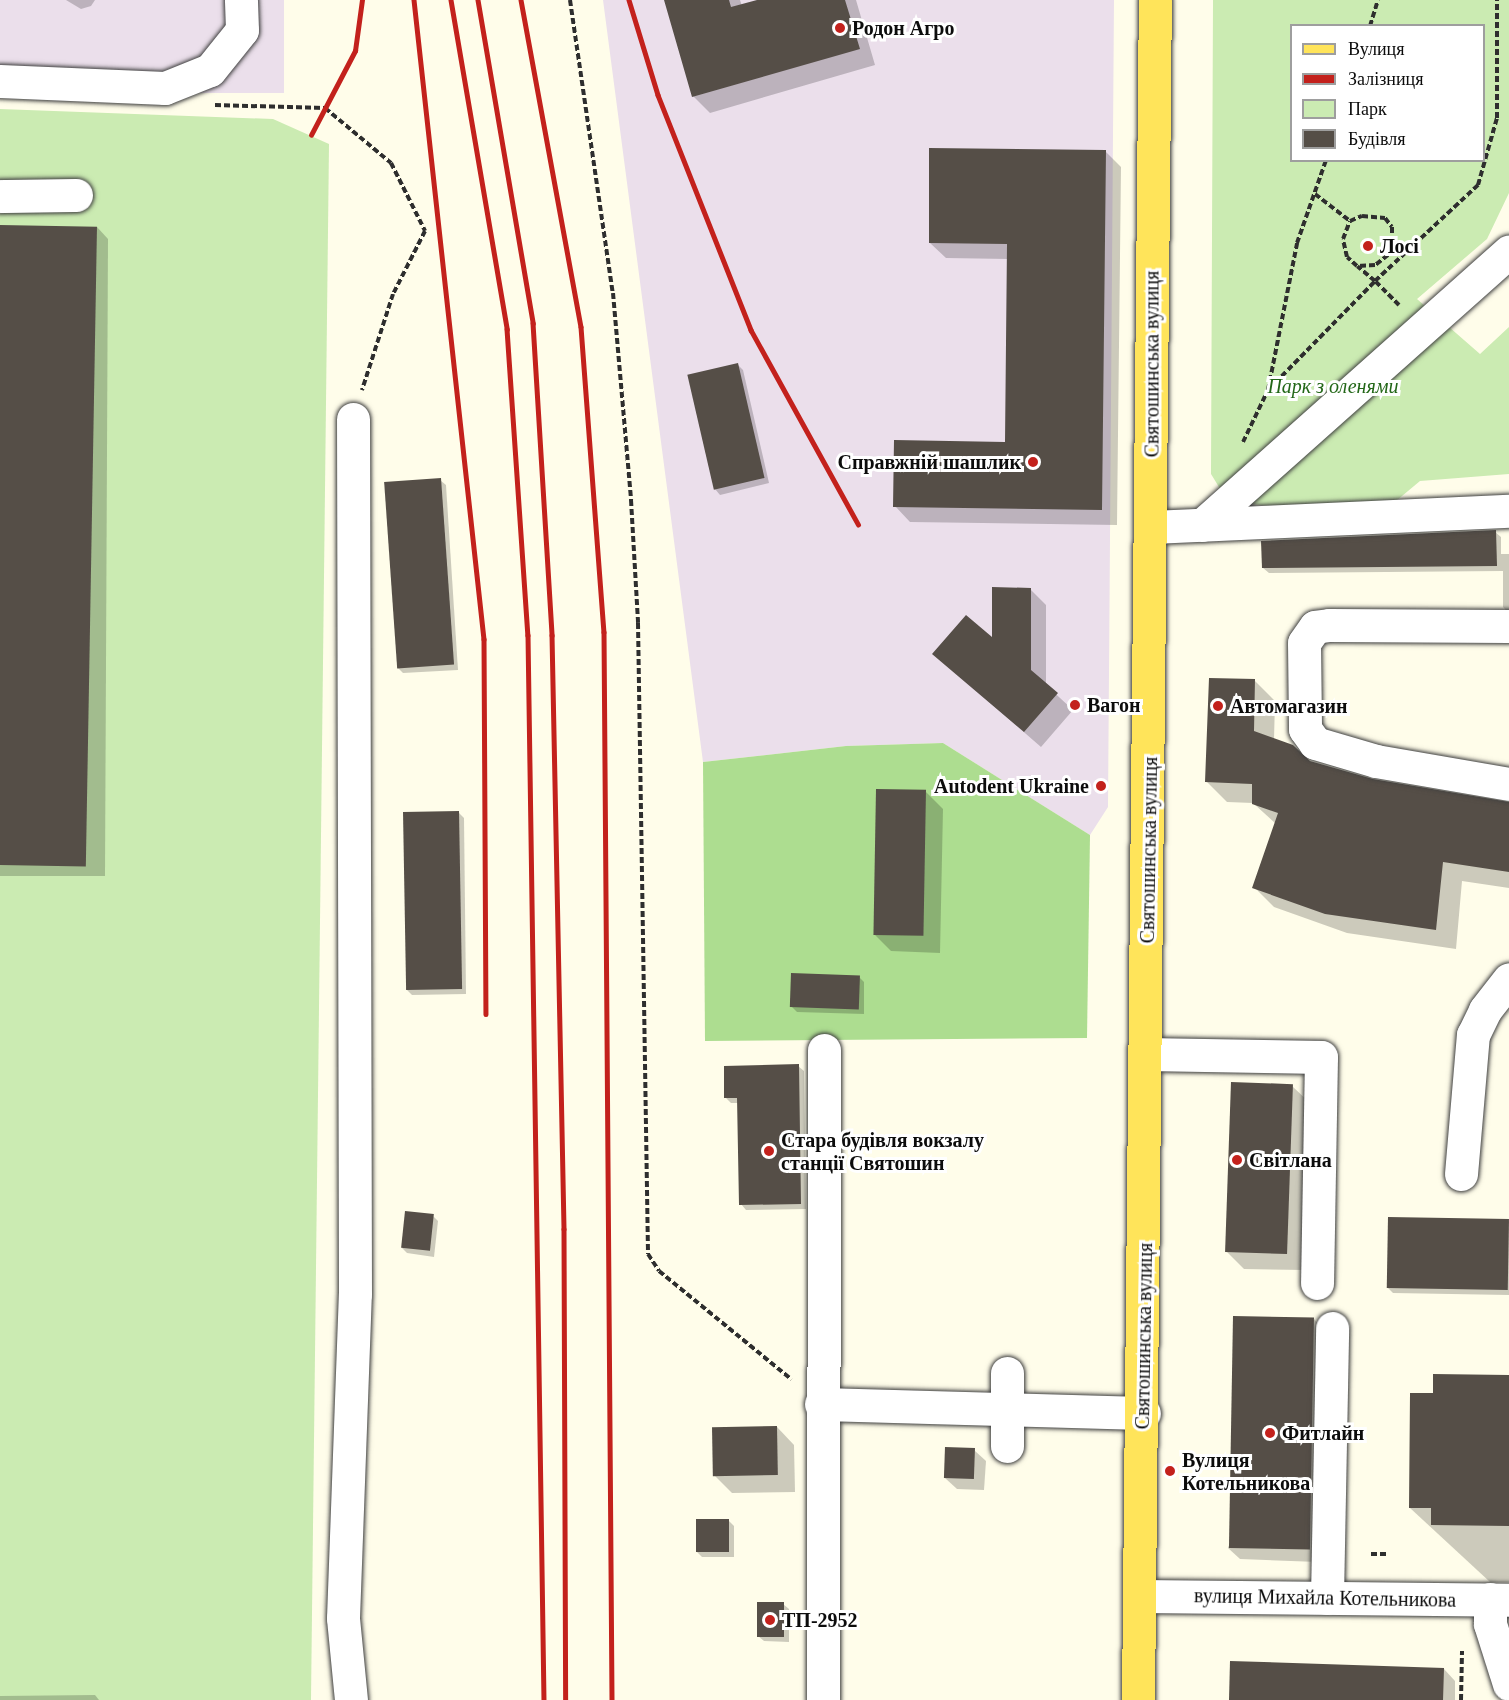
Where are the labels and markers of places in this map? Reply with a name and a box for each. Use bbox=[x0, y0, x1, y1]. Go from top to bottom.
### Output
place label: Родон Агро bbox=[852, 16, 954, 40]
marker: Родон Агро bbox=[833, 21, 847, 35]
place label: Лосі bbox=[1380, 234, 1419, 258]
marker: Лосі bbox=[1361, 239, 1375, 253]
place label: Справжній шашлик bbox=[838, 450, 1021, 474]
marker: Справжній шашлик bbox=[1026, 455, 1040, 469]
place label: Вагон bbox=[1087, 693, 1140, 717]
place label: Автомагазин bbox=[1230, 694, 1348, 718]
marker: Вагон bbox=[1068, 698, 1082, 712]
marker: Автомагазин bbox=[1211, 699, 1225, 713]
place label: Autodent Ukraine bbox=[934, 774, 1089, 798]
marker: Autodent Ukraine bbox=[1094, 779, 1108, 793]
place label: Стара будівля вокзалу станції Святошин bbox=[781, 1128, 984, 1175]
marker: Стара будівля вокзалу станції Святошин bbox=[762, 1144, 776, 1158]
place label: Світлана bbox=[1249, 1148, 1332, 1172]
marker: Світлана bbox=[1230, 1153, 1244, 1167]
place label: Фитлайн bbox=[1282, 1421, 1364, 1445]
marker: Фитлайн bbox=[1263, 1426, 1277, 1440]
place label: Вулиця Котельникова bbox=[1182, 1448, 1310, 1495]
marker: Вулиця Котельникова bbox=[1163, 1464, 1177, 1478]
place label: ТП-2952 bbox=[782, 1608, 858, 1632]
marker: ТП-2952 bbox=[763, 1613, 777, 1627]

